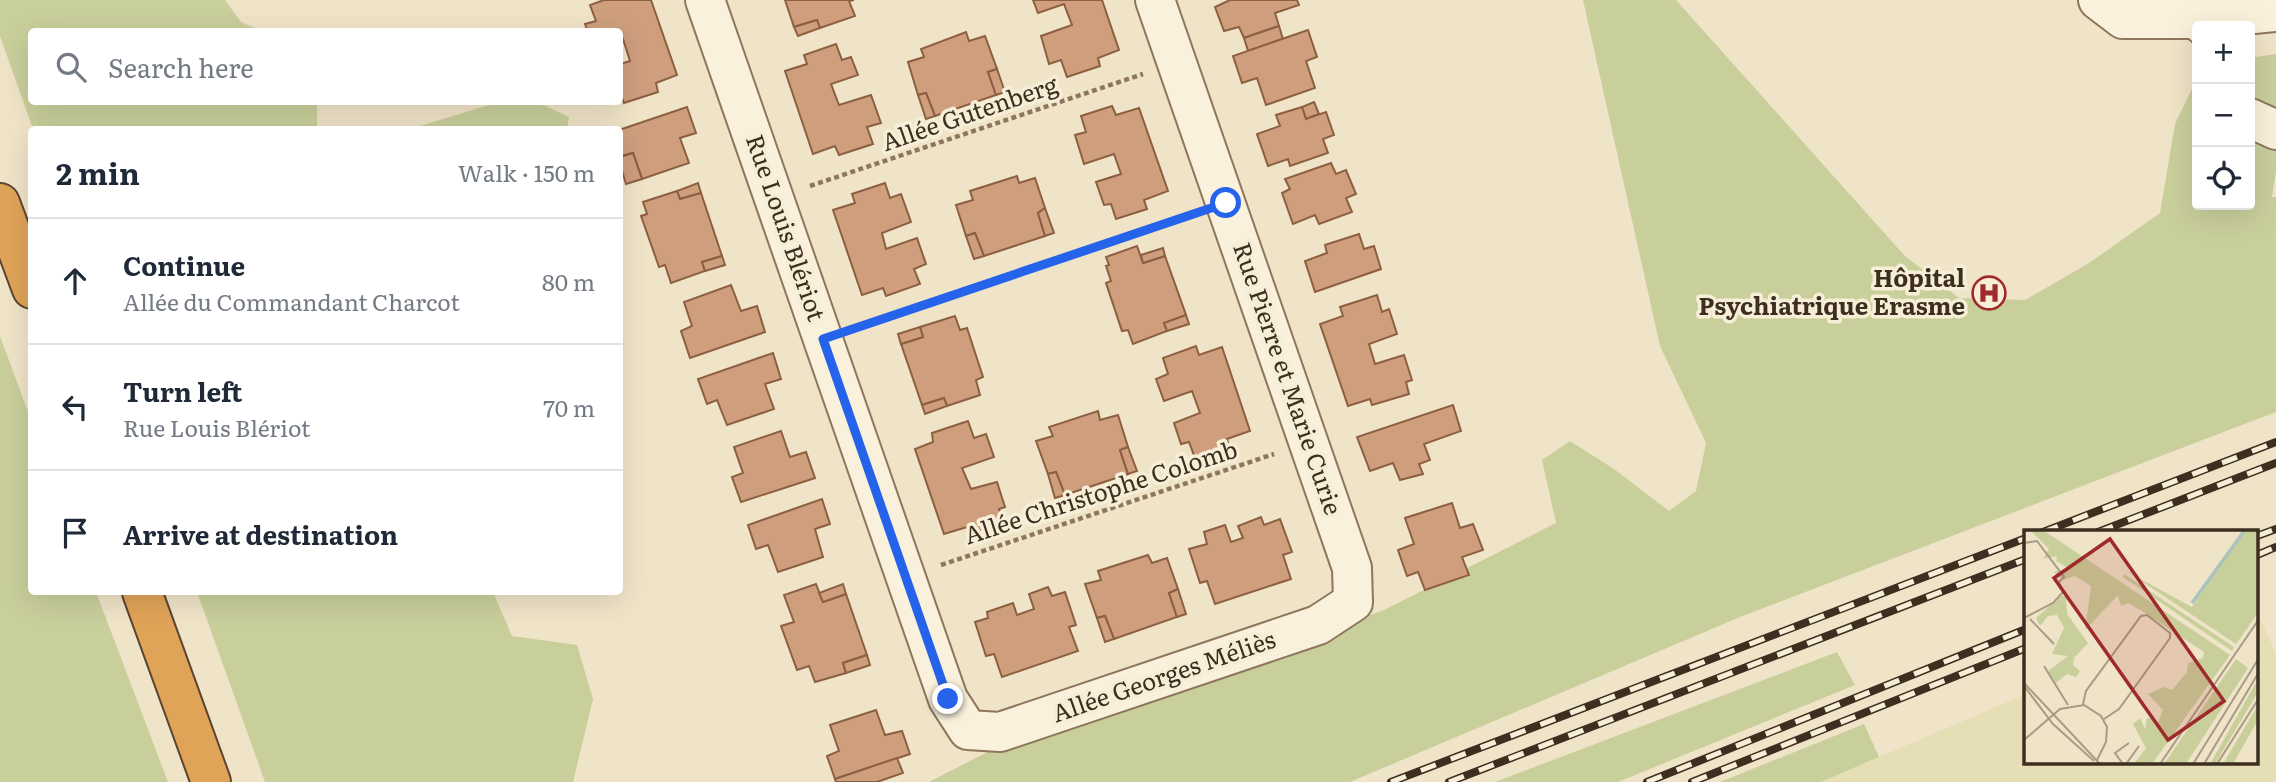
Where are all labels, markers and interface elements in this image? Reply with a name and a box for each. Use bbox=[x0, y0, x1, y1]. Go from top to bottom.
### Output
map controls bbox=[2192, 21, 2255, 210]
button: + bbox=[2192, 21, 2255, 84]
search box bbox=[28, 28, 623, 105]
text: Search here bbox=[108, 47, 254, 86]
icon: search bbox=[52, 48, 90, 86]
street label: Allée Gutenberg bbox=[876, 65, 1063, 158]
button: − bbox=[2192, 84, 2255, 147]
street label: Rue Louis Blériot bbox=[739, 129, 836, 326]
button: locate bbox=[2192, 147, 2255, 210]
text: 2 min bbox=[56, 150, 140, 194]
text: Walk · 150 m bbox=[458, 155, 595, 189]
route start bbox=[1210, 187, 1241, 218]
street label: Rue Pierre et Marie Curie bbox=[1226, 237, 1352, 519]
text: Continue bbox=[123, 245, 245, 284]
place label: Hôpital Psychiatrique Erasme bbox=[1699, 259, 1965, 322]
icon: ahead bbox=[56, 262, 94, 300]
text: 80 m bbox=[542, 264, 595, 298]
hospital icon: Hôpital Psychiatrique Erasme bbox=[1970, 274, 2008, 312]
text: Allée du Commandant Charcot bbox=[123, 284, 460, 318]
text: Turn left bbox=[123, 371, 242, 410]
icon: left bbox=[56, 388, 94, 426]
text: 70 m bbox=[543, 390, 595, 424]
text: Rue Louis Blériot bbox=[123, 410, 310, 444]
street label: Allée Christophe Colomb bbox=[959, 430, 1241, 551]
icon: arrive bbox=[56, 514, 94, 552]
text: Arrive at destination bbox=[123, 514, 398, 553]
inset map bbox=[2024, 530, 2258, 764]
street label: Allée Georges Méliès bbox=[1047, 620, 1280, 729]
route end bbox=[932, 683, 963, 714]

